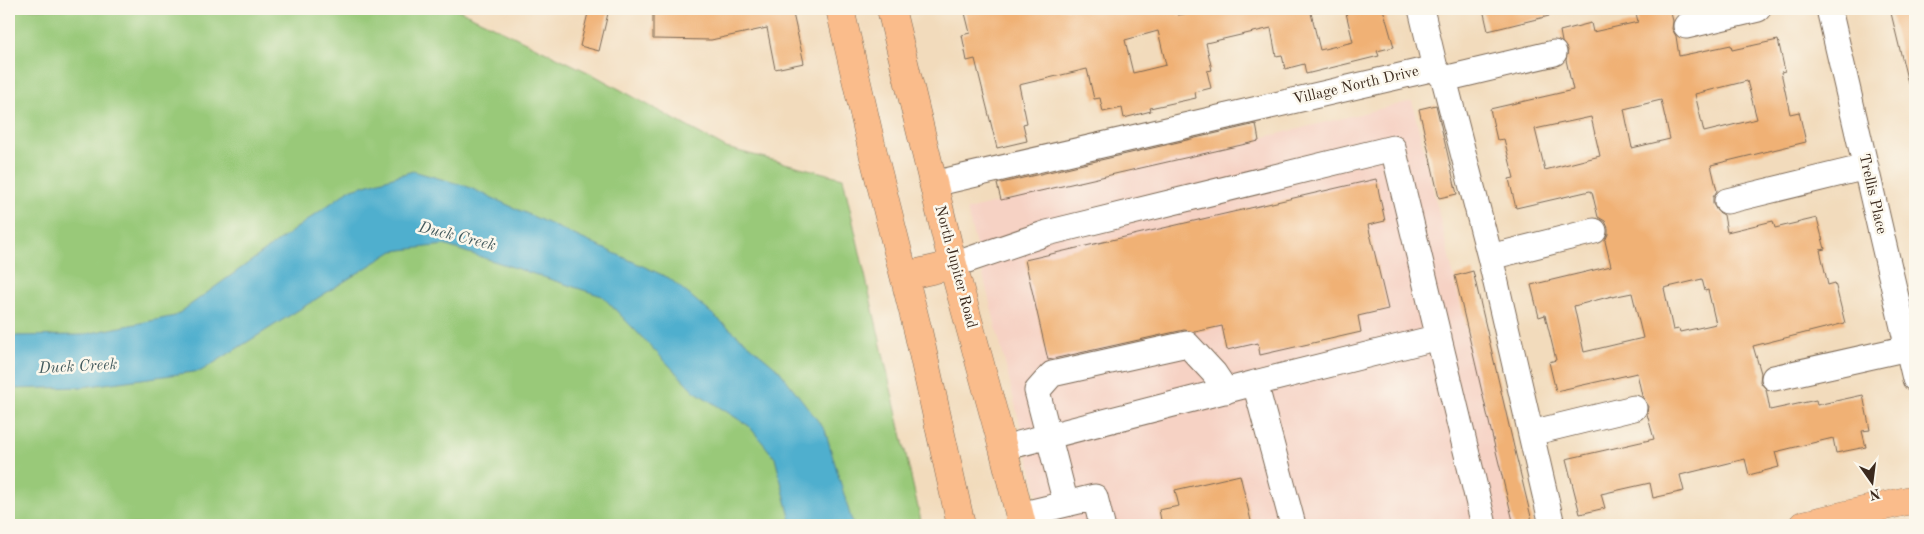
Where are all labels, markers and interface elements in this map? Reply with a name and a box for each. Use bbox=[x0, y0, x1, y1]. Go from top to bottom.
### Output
street label: Village North Drive bbox=[1292, 64, 1420, 108]
street label: Trellis Place bbox=[1855, 152, 1889, 236]
street label: North Jupiter Road bbox=[931, 204, 979, 330]
water label: Duck Creek bbox=[416, 219, 497, 254]
water label: Duck Creek bbox=[37, 357, 118, 377]
north arrow bbox=[1846, 456, 1896, 506]
text: N bbox=[1868, 486, 1882, 502]

